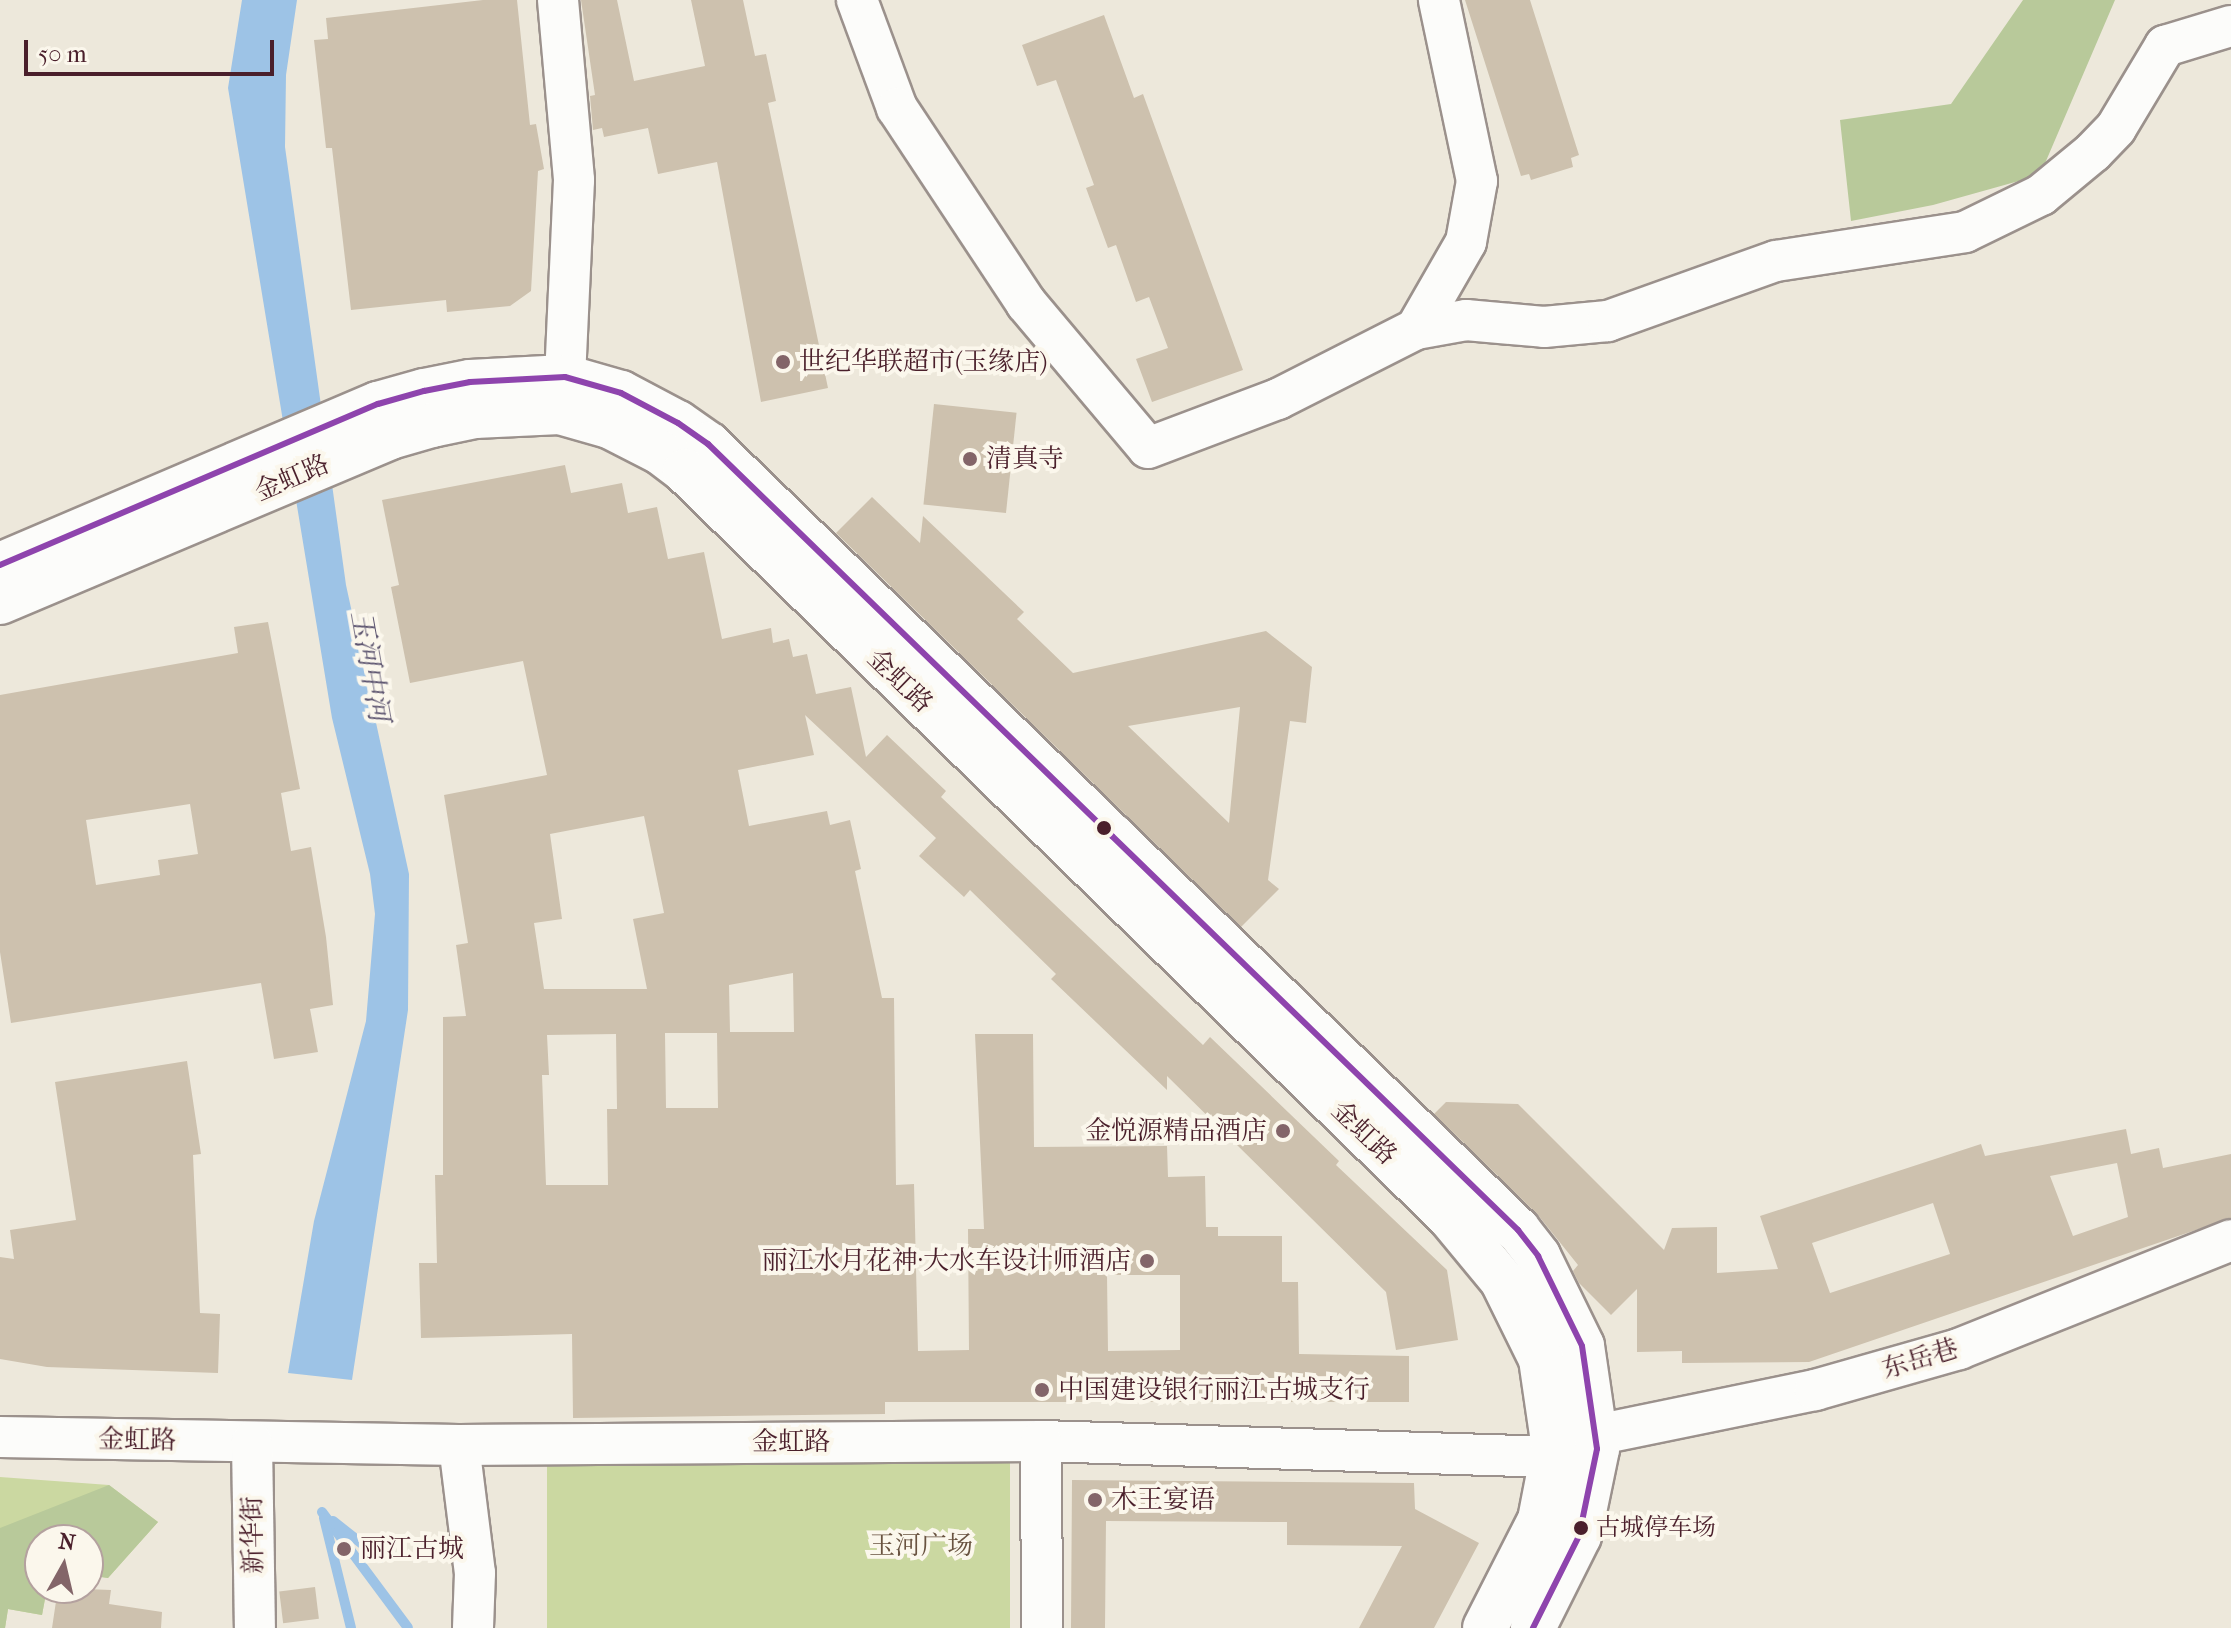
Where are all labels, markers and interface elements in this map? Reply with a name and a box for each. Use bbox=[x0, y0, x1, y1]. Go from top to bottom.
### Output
scale bar bbox=[28, 24, 278, 74]
text: 50 m bbox=[38, 40, 87, 68]
place label: 世纪华联超市(玉缘店) bbox=[799, 346, 1047, 378]
marker: 世纪华联超市(玉缘店) bbox=[774, 353, 792, 371]
place label: 清真寺 bbox=[986, 443, 1064, 475]
street label: 金虹路 bbox=[250, 448, 334, 508]
marker: 清真寺 bbox=[961, 450, 979, 468]
water label: 玉河中河 bbox=[344, 608, 396, 724]
street label: 金虹路 bbox=[861, 643, 939, 719]
unlabelled marker bbox=[1096, 820, 1112, 836]
street label: 金虹路 bbox=[1325, 1095, 1403, 1171]
place label: 金悦源精品酒店 bbox=[1085, 1115, 1267, 1147]
marker: 金悦源精品酒店 bbox=[1274, 1122, 1292, 1140]
place label: 丽江水月花神·大水车设计师酒店 bbox=[762, 1245, 1131, 1277]
marker: 丽江水月花神·大水车设计师酒店 bbox=[1138, 1252, 1156, 1270]
street label: 东岳巷 bbox=[1878, 1333, 1962, 1385]
place label: 中国建设银行丽江古城支行 bbox=[1058, 1374, 1370, 1406]
marker: 中国建设银行丽江古城支行 bbox=[1033, 1381, 1051, 1399]
street label: 金虹路 bbox=[98, 1424, 176, 1456]
street label: 金虹路 bbox=[752, 1426, 830, 1458]
place label: 木王宴语 bbox=[1111, 1484, 1215, 1516]
marker: 木王宴语 bbox=[1086, 1491, 1104, 1509]
street label: 新华街 bbox=[237, 1496, 269, 1574]
place label: 古城停车场 bbox=[1596, 1514, 1716, 1542]
marker: 古城停车场 bbox=[1573, 1520, 1589, 1536]
north arrow bbox=[24, 1524, 104, 1604]
text: N bbox=[57, 1528, 77, 1556]
park label: 玉河广场 bbox=[869, 1530, 973, 1562]
place label: 丽江古城 bbox=[360, 1533, 464, 1565]
marker: 丽江古城 bbox=[335, 1540, 353, 1558]

